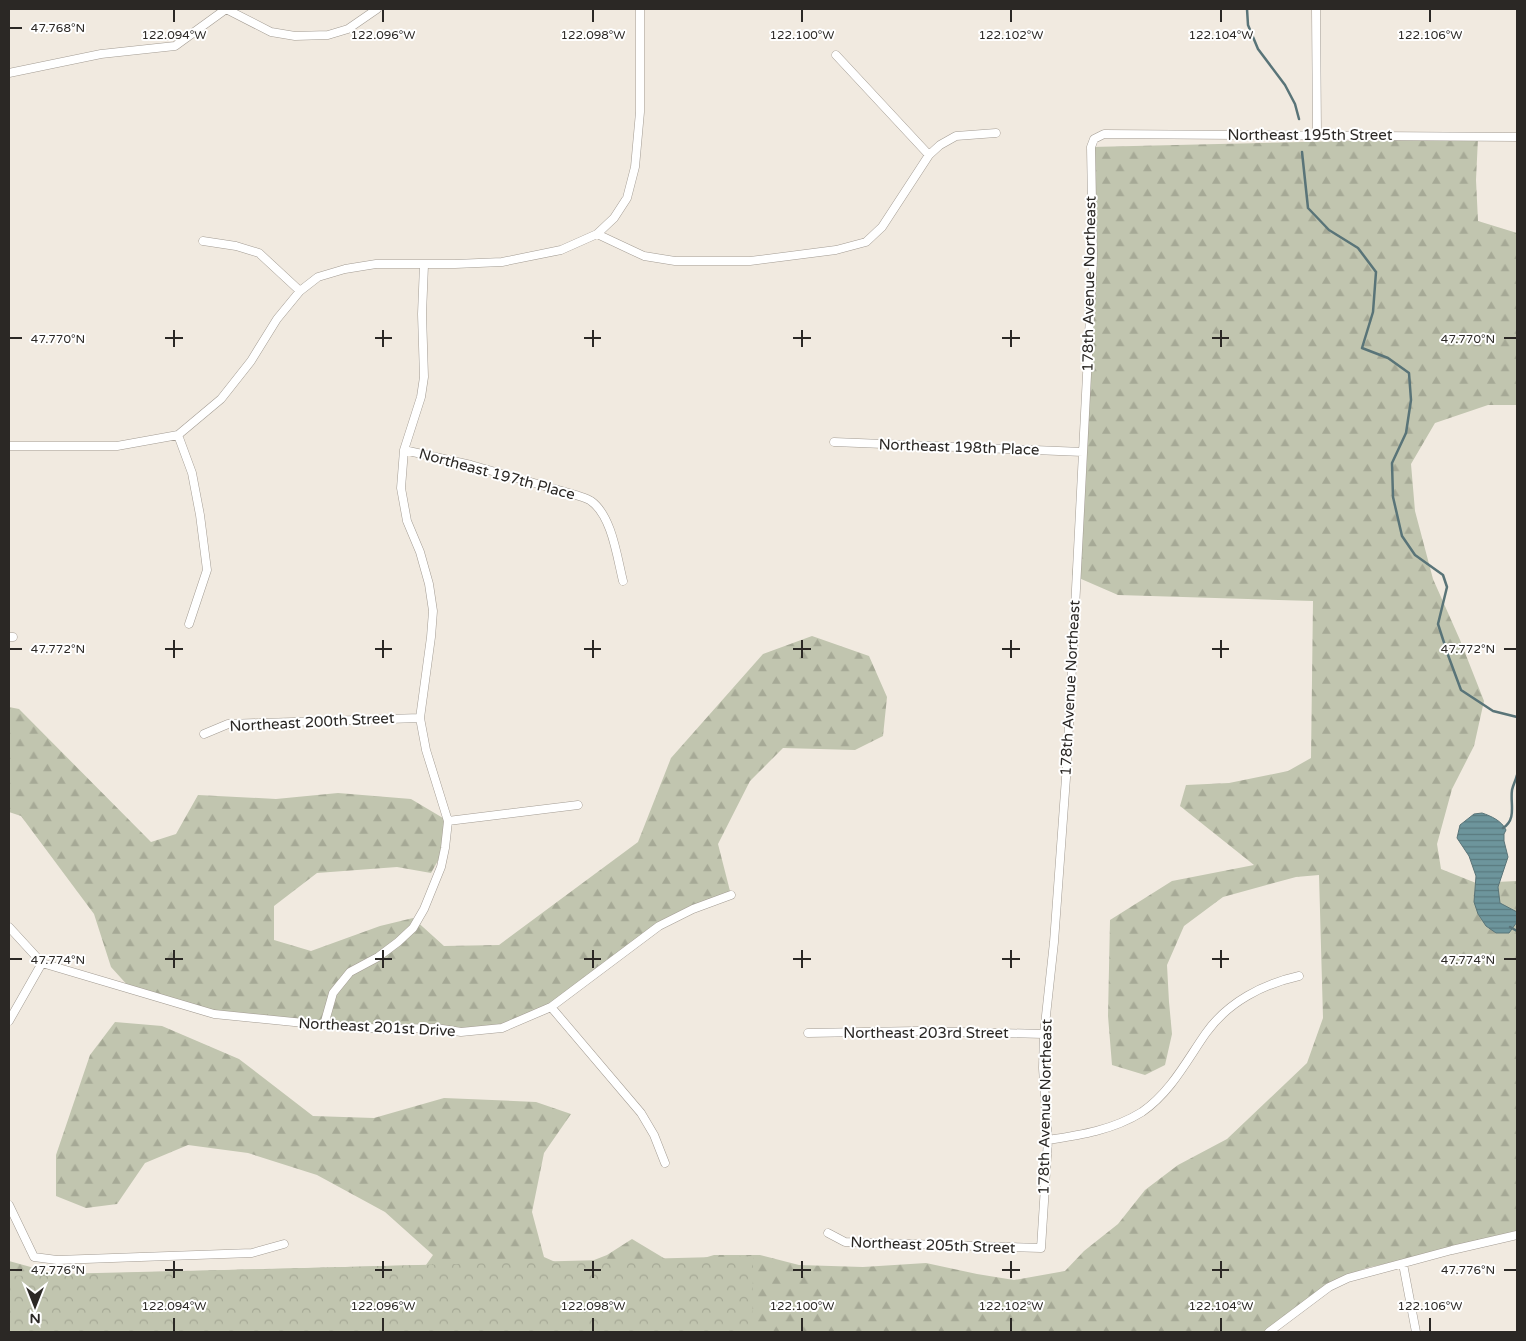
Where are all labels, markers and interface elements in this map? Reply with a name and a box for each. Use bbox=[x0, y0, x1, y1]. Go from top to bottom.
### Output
text: 47.768°N bbox=[31, 21, 85, 35]
text: 122.094°W bbox=[141, 28, 207, 42]
text: 122.096°W bbox=[351, 28, 415, 42]
text: 122.098°W bbox=[560, 28, 626, 42]
text: 122.100°W bbox=[769, 28, 835, 42]
text: 122.102°W bbox=[978, 28, 1044, 42]
text: 122.104°W bbox=[1188, 28, 1254, 42]
text: 122.106°W bbox=[1398, 28, 1462, 42]
street label: Northeast 195th Street bbox=[1227, 126, 1393, 144]
street label: 178th Avenue Northeast bbox=[1078, 196, 1100, 372]
text: 47.770°N bbox=[31, 332, 85, 346]
text: 47.770°N bbox=[1441, 332, 1495, 346]
street label: Northeast 198th Place bbox=[878, 435, 1040, 459]
street label: Northeast 197th Place bbox=[417, 444, 577, 504]
street label: 178th Avenue Northeast bbox=[1056, 599, 1084, 776]
text: 47.772°N bbox=[31, 642, 85, 656]
text: 47.772°N bbox=[1441, 642, 1495, 656]
street label: Northeast 200th Street bbox=[229, 709, 395, 735]
text: 47.774°N bbox=[31, 953, 85, 967]
text: 47.774°N bbox=[1441, 953, 1495, 967]
street label: Northeast 201st Drive bbox=[298, 1014, 456, 1040]
street label: 178th Avenue Northeast bbox=[1034, 1019, 1056, 1195]
street label: Northeast 203rd Street bbox=[843, 1024, 1009, 1042]
street label: Northeast 205th Street bbox=[850, 1233, 1016, 1257]
text: 47.776°N bbox=[31, 1263, 85, 1277]
text: 47.776°N bbox=[1441, 1263, 1495, 1277]
north arrow bbox=[10, 1281, 60, 1331]
text: 122.094°W bbox=[141, 1299, 207, 1313]
text: 122.096°W bbox=[351, 1299, 415, 1313]
text: 122.098°W bbox=[560, 1299, 626, 1313]
text: 122.100°W bbox=[769, 1299, 835, 1313]
text: 122.102°W bbox=[978, 1299, 1044, 1313]
text: 122.104°W bbox=[1188, 1299, 1254, 1313]
text: 122.106°W bbox=[1398, 1299, 1462, 1313]
text: N bbox=[29, 1310, 41, 1327]

